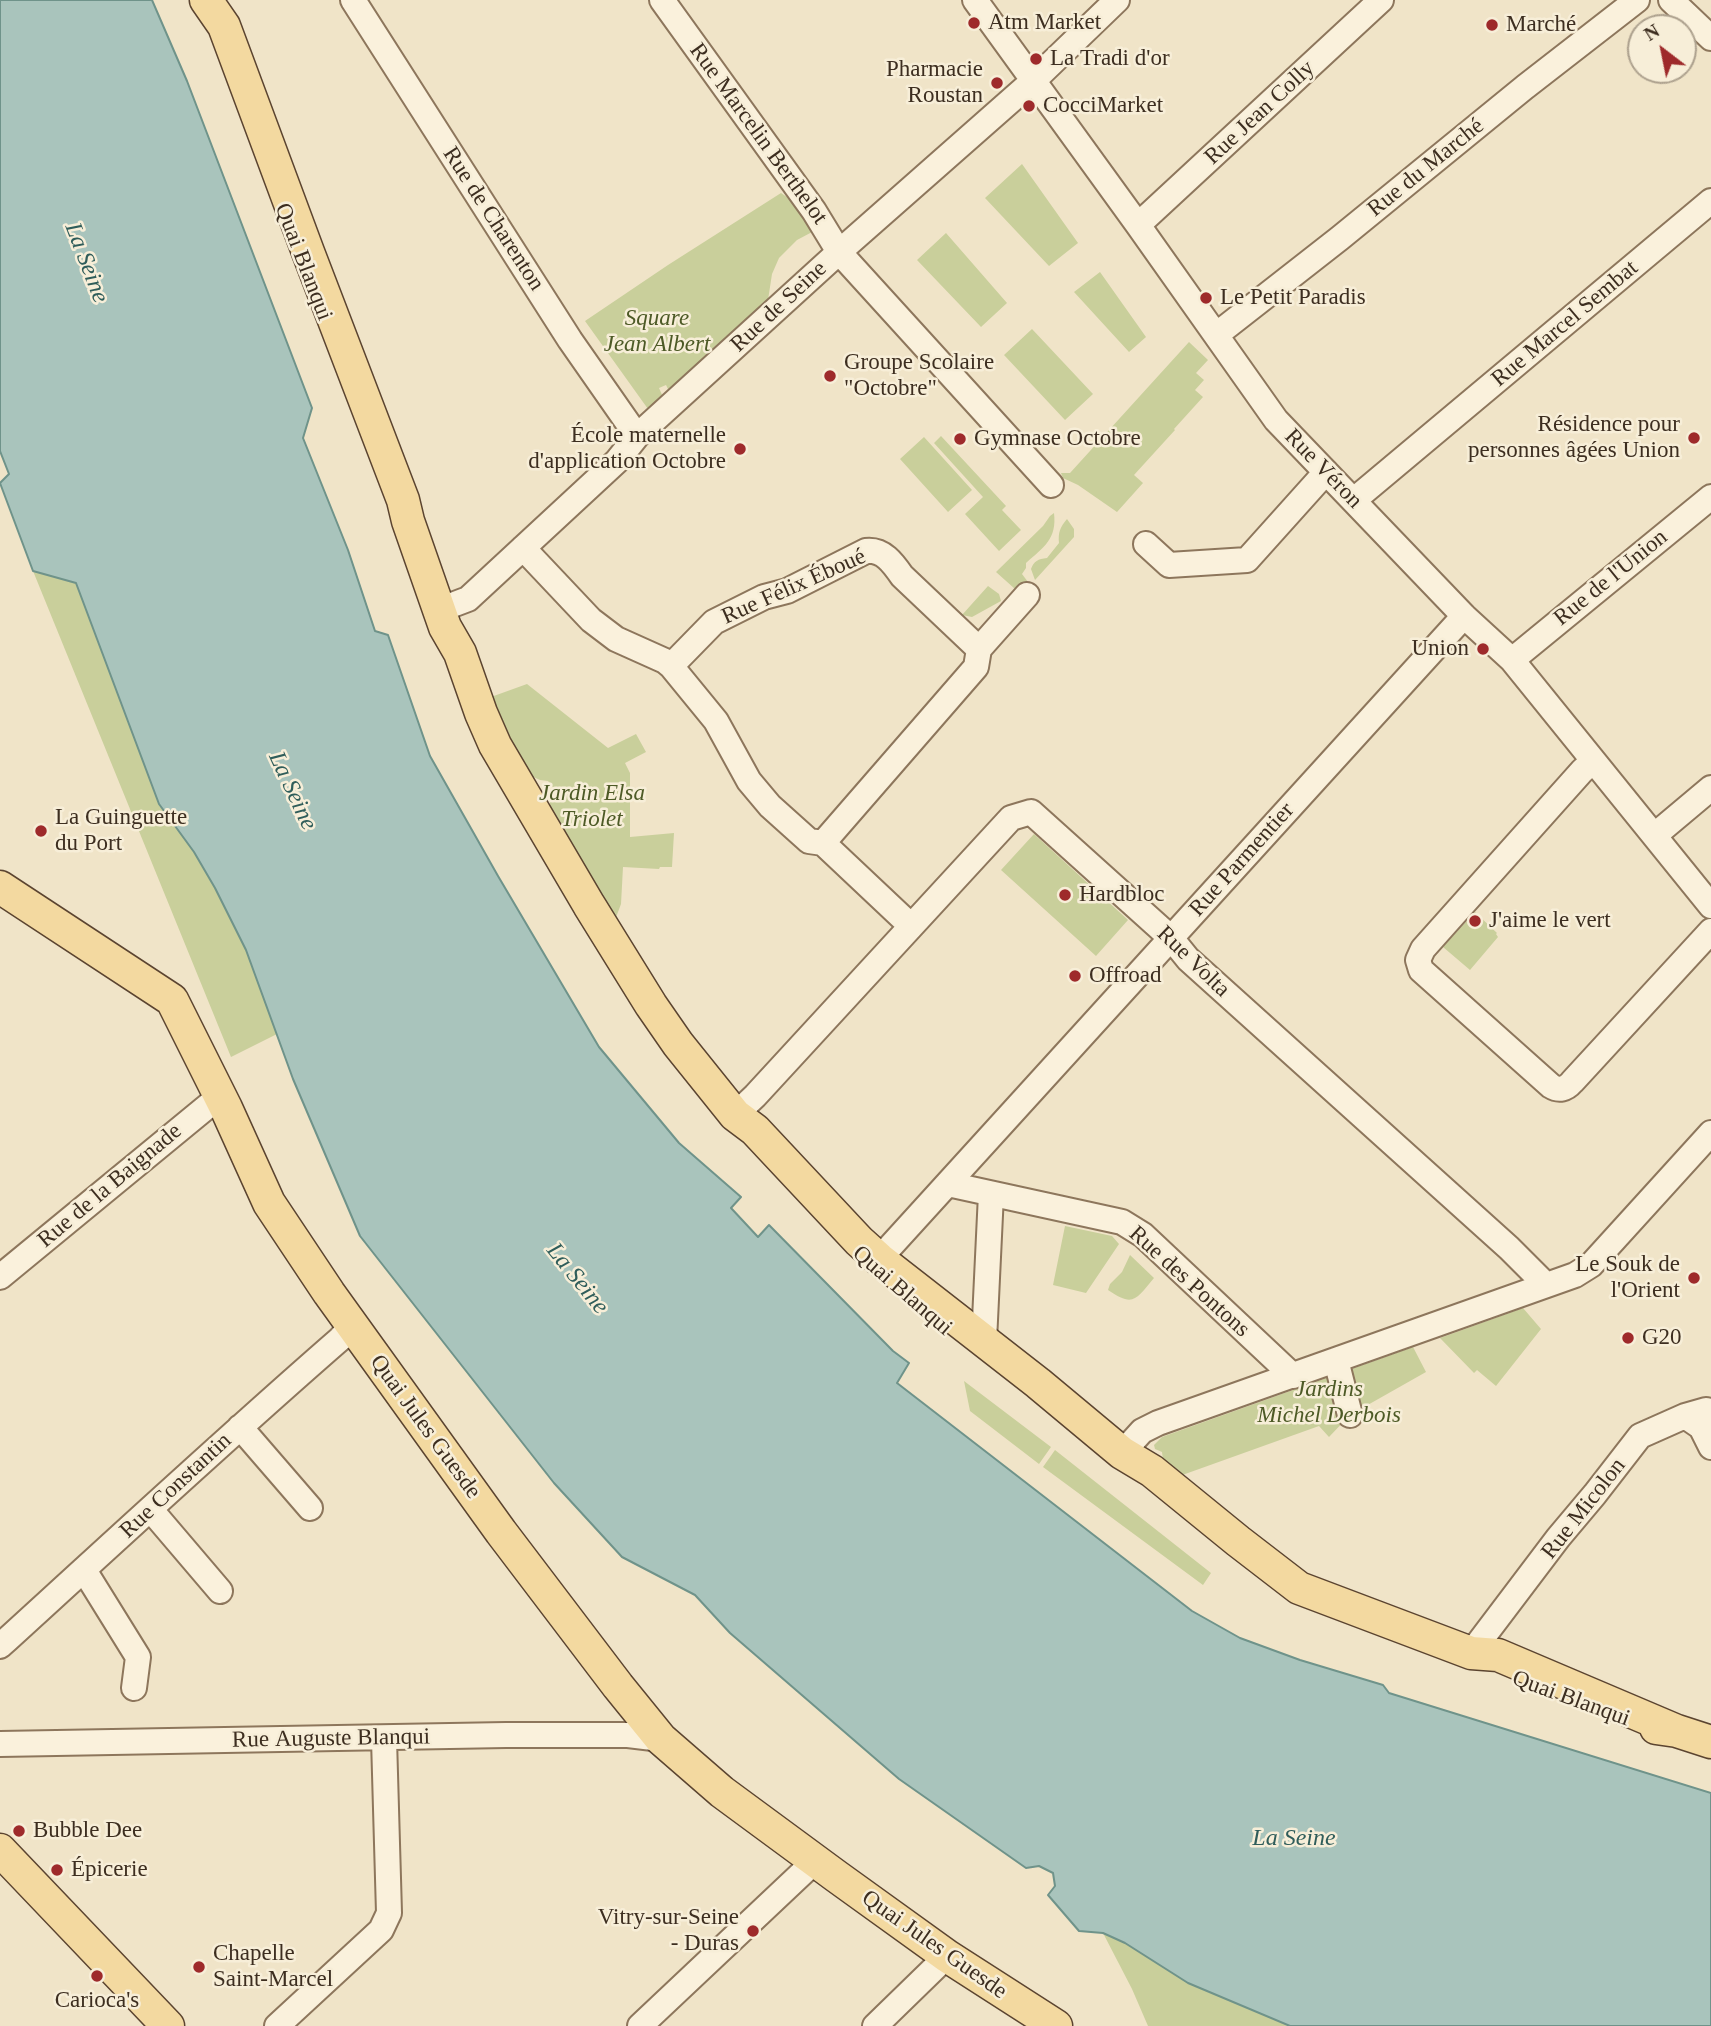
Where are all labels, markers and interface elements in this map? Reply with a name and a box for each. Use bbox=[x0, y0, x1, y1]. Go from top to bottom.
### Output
place label: Atm Market bbox=[988, 9, 1101, 37]
place label: Marché bbox=[1506, 11, 1576, 39]
north arrow bbox=[1627, 14, 1697, 84]
marker: Atm Market bbox=[966, 15, 982, 31]
marker: Marché bbox=[1484, 17, 1500, 33]
text: N bbox=[1640, 20, 1663, 45]
street label: Rue Marcelin Berthelot bbox=[683, 38, 833, 230]
place label: La Tradi d'or bbox=[1050, 45, 1170, 73]
marker: La Tradi d'or bbox=[1028, 51, 1044, 67]
street label: Rue Jean Colly bbox=[1199, 55, 1321, 171]
place label: Pharmacie Roustan bbox=[886, 56, 983, 110]
marker: Pharmacie Roustan bbox=[989, 75, 1005, 91]
place label: CocciMarket bbox=[1043, 92, 1163, 120]
marker: CocciMarket bbox=[1021, 98, 1037, 114]
street label: Rue du Marché bbox=[1362, 113, 1490, 223]
street label: Rue de Charenton bbox=[436, 142, 550, 296]
street label: Quai Blanqui bbox=[268, 200, 338, 324]
water label: La Seine bbox=[58, 219, 114, 307]
street label: Rue Marcel Sembat bbox=[1486, 255, 1644, 393]
street label: Rue de Seine bbox=[725, 256, 833, 358]
place label: Le Petit Paradis bbox=[1220, 284, 1366, 312]
marker: Le Petit Paradis bbox=[1198, 290, 1214, 306]
park label: Square Jean Albert bbox=[604, 305, 710, 359]
place label: Groupe Scolaire "Octobre" bbox=[844, 349, 994, 403]
marker: Groupe Scolaire "Octobre" bbox=[822, 368, 838, 384]
place label: Résidence pour personnes âgées Union bbox=[1468, 411, 1680, 465]
place label: École maternelle d'application Octobre bbox=[528, 422, 726, 476]
street label: Rue Véron bbox=[1278, 423, 1368, 515]
place label: Gymnase Octobre bbox=[974, 425, 1141, 453]
marker: Résidence pour personnes âgées Union bbox=[1686, 430, 1702, 446]
marker: Gymnase Octobre bbox=[952, 431, 968, 447]
marker: École maternelle d'application Octobre bbox=[732, 441, 748, 457]
street label: Rue de l'Union bbox=[1549, 524, 1673, 632]
street label: Rue Félix Éboué bbox=[718, 543, 870, 631]
place label: Union bbox=[1412, 635, 1469, 663]
marker: Union bbox=[1475, 641, 1491, 657]
water label: La Seine bbox=[261, 747, 323, 835]
park label: Jardin Elsa Triolet bbox=[539, 780, 645, 834]
street label: Rue Parmentier bbox=[1184, 797, 1300, 923]
place label: La Guinguette du Port bbox=[55, 804, 187, 858]
marker: La Guinguette du Port bbox=[33, 823, 49, 839]
place label: Hardbloc bbox=[1079, 881, 1165, 909]
marker: Hardbloc bbox=[1057, 887, 1073, 903]
place label: J'aime le vert bbox=[1489, 907, 1611, 935]
marker: J'aime le vert bbox=[1467, 913, 1483, 929]
street label: Rue Volta bbox=[1151, 920, 1235, 1004]
place label: Offroad bbox=[1089, 962, 1161, 990]
marker: Offroad bbox=[1067, 968, 1083, 984]
street label: Rue de la Baignade bbox=[32, 1118, 188, 1254]
street label: Rue des Pontons bbox=[1123, 1220, 1255, 1344]
water label: La Seine bbox=[540, 1238, 614, 1320]
street label: Quai Blanqui bbox=[846, 1240, 958, 1342]
place label: Le Souk de l'Orient bbox=[1575, 1251, 1680, 1305]
marker: Le Souk de l'Orient bbox=[1686, 1270, 1702, 1286]
place label: G20 bbox=[1642, 1324, 1682, 1352]
marker: G20 bbox=[1620, 1330, 1636, 1346]
street label: Quai Jules Guesde bbox=[364, 1350, 486, 1504]
park label: Jardins Michel Derbois bbox=[1257, 1376, 1401, 1430]
street label: Rue Constantin bbox=[114, 1427, 238, 1545]
street label: Rue Micolon bbox=[1536, 1453, 1632, 1565]
street label: Quai Blanqui bbox=[1508, 1665, 1634, 1733]
street label: Rue Auguste Blanqui bbox=[232, 1723, 430, 1755]
place label: Bubble Dee bbox=[33, 1817, 142, 1845]
marker: Bubble Dee bbox=[11, 1823, 27, 1839]
water label: La Seine bbox=[1252, 1825, 1336, 1853]
place label: Épicerie bbox=[71, 1856, 148, 1884]
marker: Épicerie bbox=[49, 1862, 65, 1878]
street label: Quai Jules Guesde bbox=[856, 1885, 1012, 2005]
place label: Vitry-sur-Seine - Duras bbox=[598, 1904, 739, 1958]
marker: Vitry-sur-Seine - Duras bbox=[745, 1923, 761, 1939]
place label: Chapelle Saint-Marcel bbox=[213, 1940, 333, 1994]
marker: Chapelle Saint-Marcel bbox=[191, 1959, 207, 1975]
marker: Carioca's bbox=[89, 1968, 105, 1984]
place label: Carioca's bbox=[55, 1987, 139, 2015]

